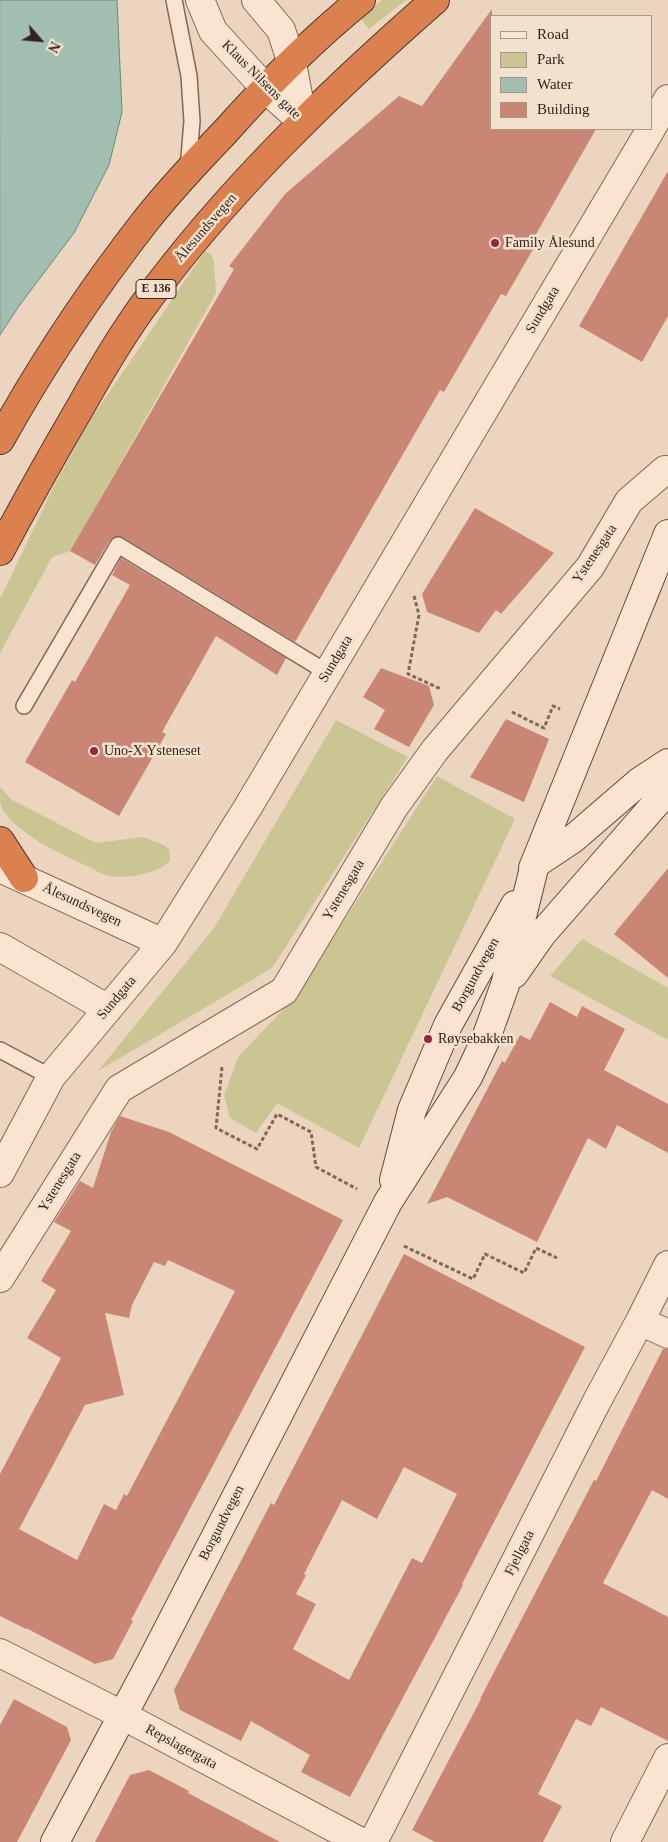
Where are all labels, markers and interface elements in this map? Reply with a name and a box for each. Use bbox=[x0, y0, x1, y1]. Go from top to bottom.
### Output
north arrow bbox=[15, 15, 65, 65]
legend bbox=[490, 15, 653, 130]
text: Road bbox=[537, 26, 569, 42]
street label: Klaus Nilsens gate bbox=[218, 37, 304, 123]
text: N bbox=[45, 39, 63, 55]
text: Park bbox=[537, 51, 565, 67]
text: Water bbox=[537, 76, 572, 92]
text: Building bbox=[537, 101, 590, 117]
street label: Ålesundsvegen bbox=[172, 190, 240, 266]
place label: Family Ålesund bbox=[505, 235, 595, 251]
marker: Family Ålesund bbox=[489, 237, 501, 249]
road number: E 136 bbox=[136, 280, 176, 298]
street label: Sundgata bbox=[522, 283, 564, 337]
street label: Ystenesgata bbox=[569, 521, 621, 587]
street label: Sundgata bbox=[315, 632, 357, 686]
place label: Uno-X Ysteneset bbox=[104, 743, 201, 759]
marker: Uno-X Ysteneset bbox=[88, 745, 100, 757]
street label: Ystenesgata bbox=[319, 857, 369, 923]
street label: Ålesundsvegen bbox=[40, 879, 124, 931]
street label: Borgundvegen bbox=[449, 935, 503, 1015]
street label: Sundgata bbox=[94, 973, 140, 1023]
place label: Røysebakken bbox=[438, 1031, 513, 1047]
marker: Røysebakken bbox=[422, 1033, 434, 1045]
street label: Ystenesgata bbox=[35, 1149, 85, 1215]
street label: Borgundvegen bbox=[196, 1483, 248, 1563]
street label: Fjellgata bbox=[501, 1527, 539, 1579]
street label: Repslagergata bbox=[142, 1721, 220, 1773]

